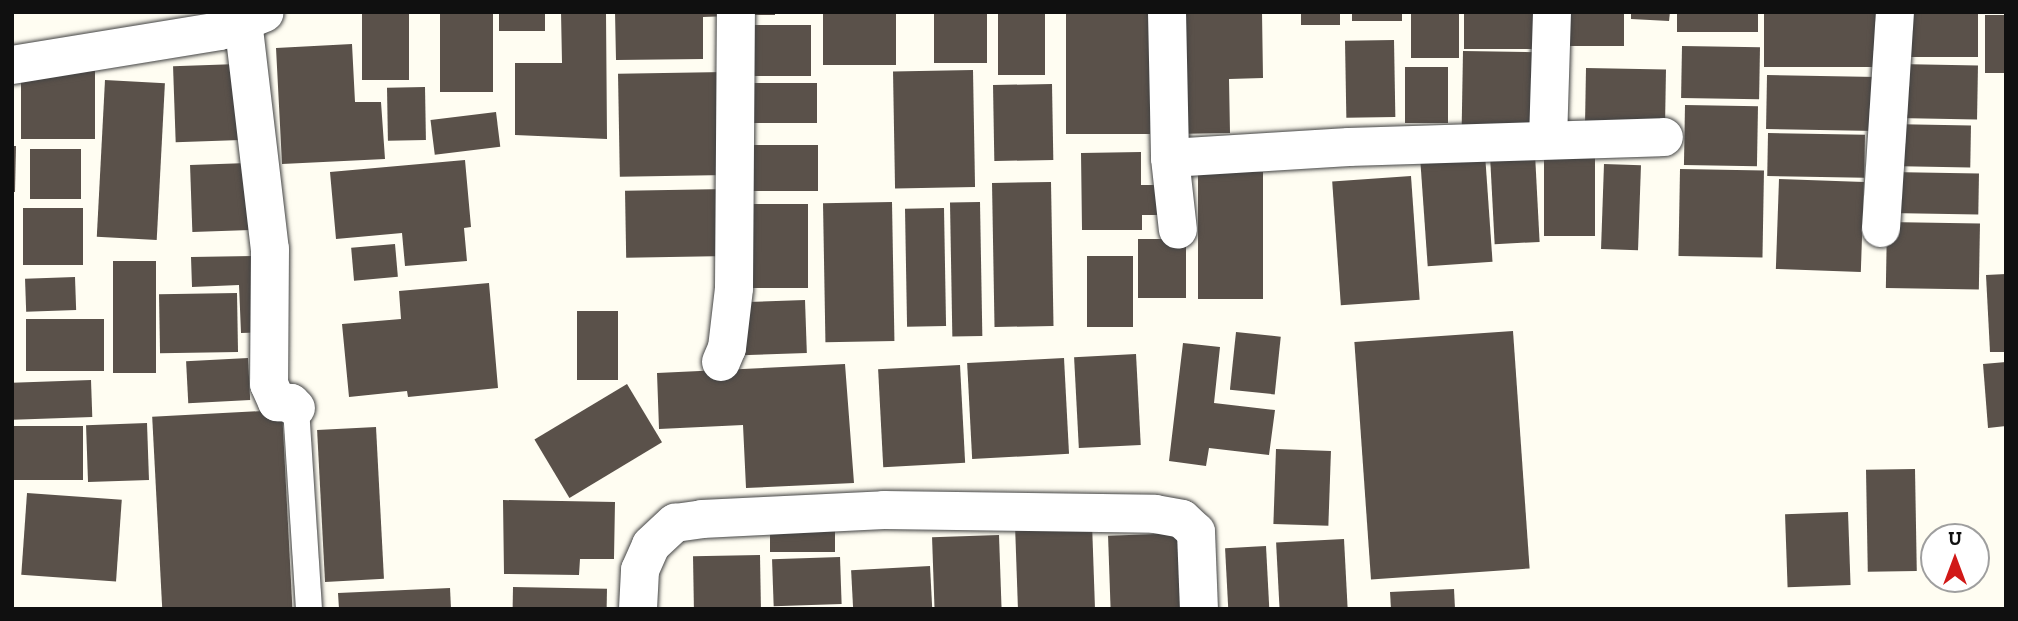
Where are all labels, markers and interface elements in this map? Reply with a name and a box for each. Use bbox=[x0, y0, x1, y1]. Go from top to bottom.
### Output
north arrow bbox=[1920, 523, 1990, 593]
text: U bbox=[1948, 527, 1962, 550]

